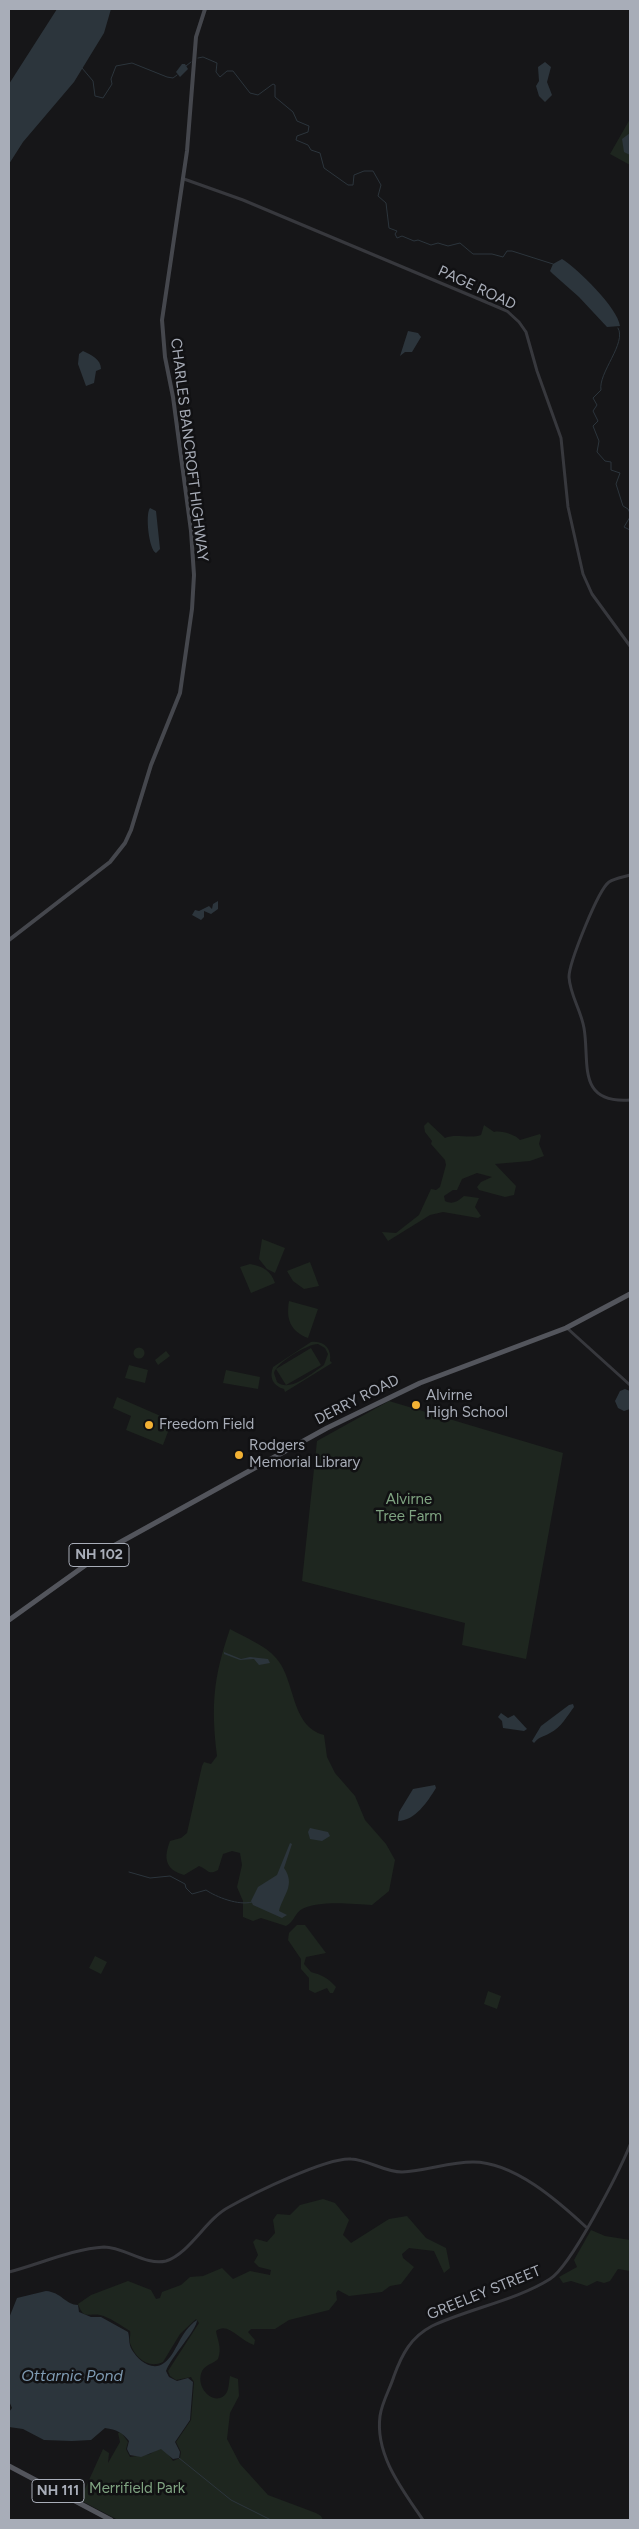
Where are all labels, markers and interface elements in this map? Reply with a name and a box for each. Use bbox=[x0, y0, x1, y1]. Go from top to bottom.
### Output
street label: PAGE ROAD bbox=[435, 262, 519, 314]
street label: CHARLES BANCROFT HIGHWAY bbox=[166, 337, 212, 563]
street label: DERRY ROAD bbox=[312, 1371, 402, 1429]
place label: Alvirne High School bbox=[426, 1387, 508, 1422]
marker: Alvirne High School bbox=[410, 1399, 422, 1411]
place label: Freedom Field bbox=[159, 1416, 254, 1434]
marker: Freedom Field bbox=[143, 1419, 155, 1431]
place label: Rodgers Memorial Library bbox=[249, 1437, 360, 1472]
marker: Rodgers Memorial Library bbox=[233, 1449, 245, 1461]
park label: Alvirne Tree Farm bbox=[376, 1491, 442, 1526]
road number: NH 102 bbox=[69, 1544, 129, 1566]
street label: GREELEY STREET bbox=[425, 2262, 543, 2324]
water label: Ottarnic Pond bbox=[21, 2366, 123, 2386]
road number: NH 111 bbox=[32, 2480, 84, 2502]
park label: Merrifield Park bbox=[89, 2480, 185, 2498]

